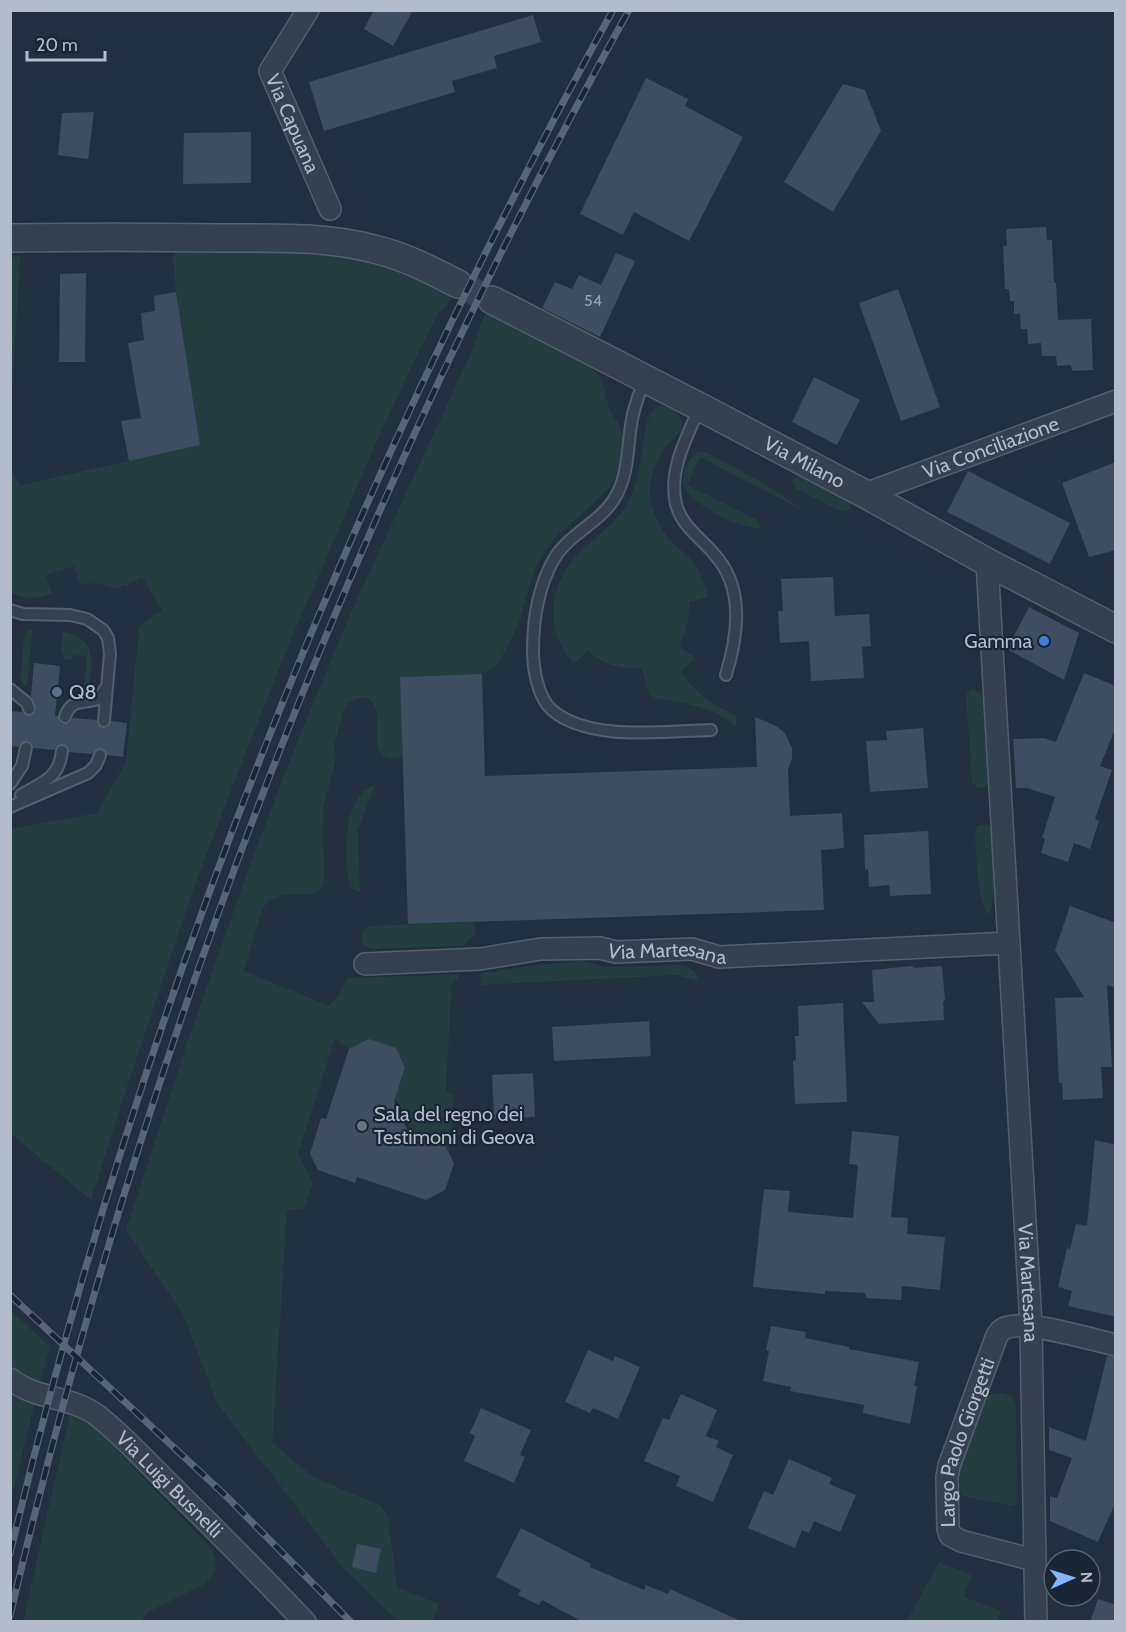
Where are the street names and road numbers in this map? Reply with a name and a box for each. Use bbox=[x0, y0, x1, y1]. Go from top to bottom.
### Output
street label: Via Capuana bbox=[261, 70, 325, 177]
street label: Via Conciliazione bbox=[919, 411, 1062, 484]
street label: Via Milano bbox=[760, 431, 849, 493]
street label: Via Martesana bbox=[605, 936, 727, 969]
street label: Via Martesana bbox=[1013, 1223, 1043, 1343]
street label: Largo Paolo Giorgetti bbox=[935, 1354, 1000, 1528]
street label: Via Luigi Busnelli bbox=[111, 1426, 228, 1542]

